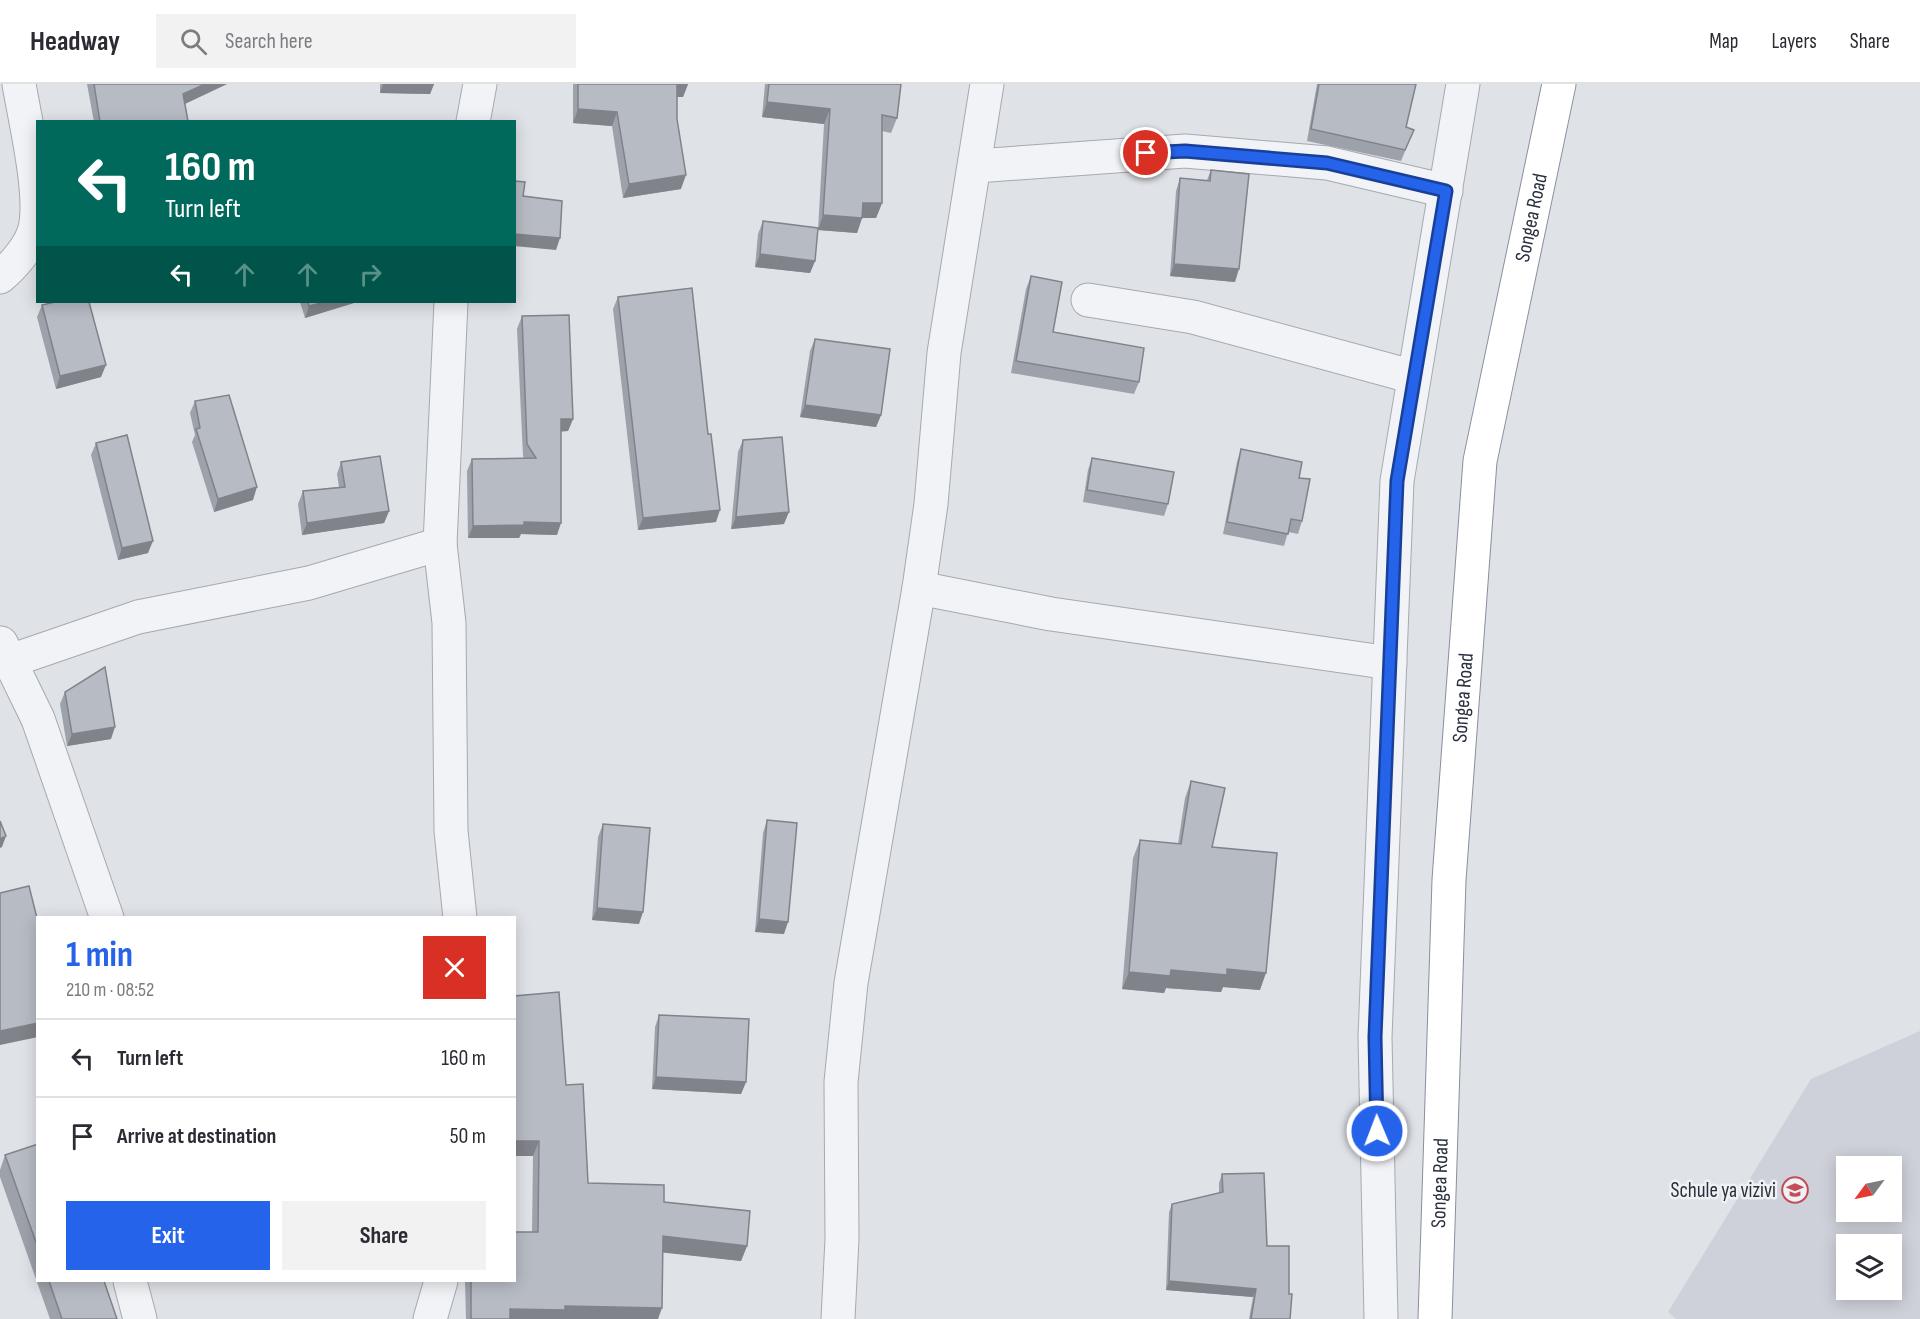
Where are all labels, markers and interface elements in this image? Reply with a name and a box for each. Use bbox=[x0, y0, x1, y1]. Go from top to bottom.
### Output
search box bbox=[156, 14, 576, 68]
text: Headway bbox=[30, 25, 120, 58]
icon: search bbox=[177, 25, 210, 58]
text: Search here bbox=[225, 28, 312, 55]
text: Map bbox=[1709, 29, 1738, 54]
text: Layers bbox=[1771, 29, 1817, 54]
text: Share bbox=[1850, 29, 1890, 54]
pin bbox=[1120, 127, 1171, 178]
icon: arrive bbox=[1129, 136, 1162, 169]
text: 160 m bbox=[165, 142, 256, 193]
icon: left bbox=[66, 144, 144, 222]
street label: Songea Road bbox=[1510, 171, 1552, 264]
text: Turn left bbox=[165, 193, 241, 225]
icon: left bbox=[165, 258, 198, 291]
icon: ahead bbox=[228, 258, 261, 291]
icon: ahead bbox=[291, 258, 324, 291]
icon: right bbox=[354, 258, 387, 291]
street label: Songea Road bbox=[1447, 652, 1478, 743]
text: 1 min bbox=[66, 934, 133, 977]
button: close bbox=[423, 936, 486, 999]
text: 210 m · 08:52 bbox=[66, 978, 154, 1002]
icon: left bbox=[66, 1042, 99, 1075]
text: Turn left bbox=[117, 1045, 183, 1072]
text: 160 m bbox=[441, 1045, 486, 1072]
position arrow bbox=[1345, 1099, 1409, 1163]
icon: arrive bbox=[66, 1120, 99, 1153]
text: Arrive at destination bbox=[117, 1123, 276, 1150]
text: 50 m bbox=[450, 1123, 486, 1150]
street label: Songea Road bbox=[1425, 1138, 1453, 1228]
north arrow bbox=[1836, 1156, 1902, 1222]
map controls bbox=[1836, 1156, 1902, 1300]
school or university icon: Schule ya vizivi bbox=[1780, 1175, 1810, 1205]
place label: Schule ya vizivi bbox=[1670, 1178, 1776, 1203]
button: Exit bbox=[66, 1201, 270, 1270]
button: Share bbox=[282, 1201, 486, 1270]
button: layers bbox=[1836, 1234, 1902, 1300]

